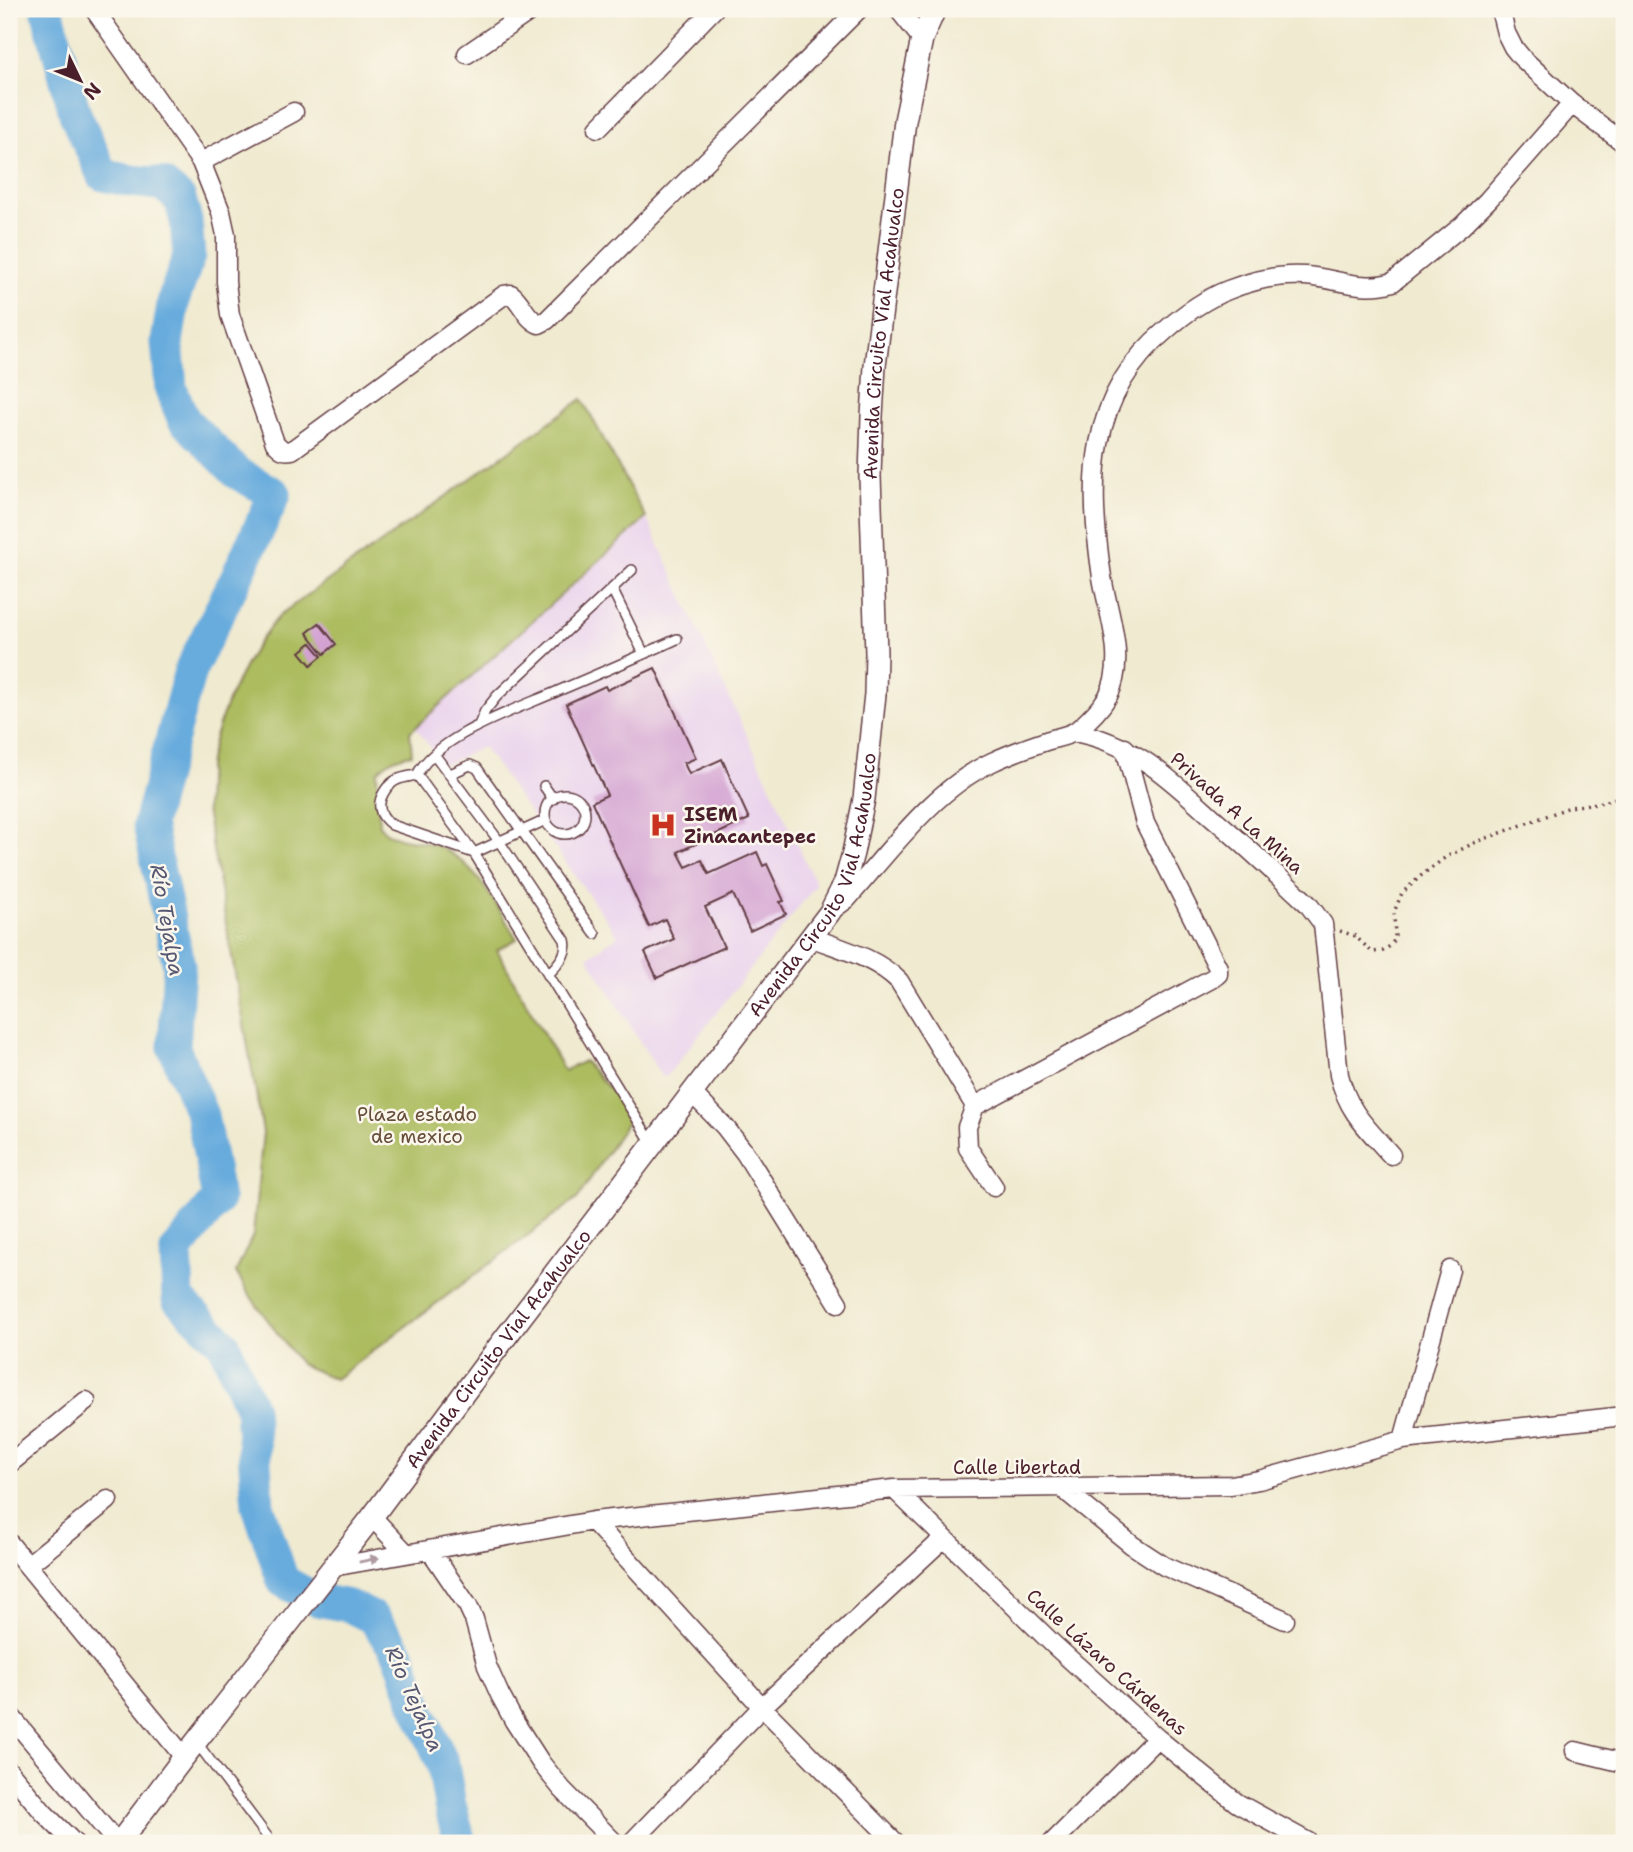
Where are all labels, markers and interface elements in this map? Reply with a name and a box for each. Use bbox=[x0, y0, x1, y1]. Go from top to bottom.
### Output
north arrow bbox=[46, 46, 116, 116]
text: N bbox=[78, 77, 106, 105]
street label: Avenida Circuito Vial Acahualco bbox=[857, 186, 909, 480]
street label: Privada A La Mina bbox=[1165, 746, 1309, 880]
street label: Avenida Circuito Vial Acahualco bbox=[742, 751, 881, 1021]
place label: ISEM Zinacantepec bbox=[684, 802, 816, 849]
hospital icon: ISEM Zinacantepec bbox=[648, 810, 678, 840]
water label: Río Tejalpa bbox=[143, 862, 191, 978]
park label: Plaza estado de mexico bbox=[357, 1102, 477, 1149]
street label: Avenida Circuito Vial Acahualco bbox=[400, 1224, 596, 1473]
street label: Calle Libertad bbox=[953, 1455, 1081, 1480]
one-way arrow bbox=[358, 1554, 380, 1565]
street label: Calle Lázaro Cárdenas bbox=[1021, 1583, 1193, 1741]
water label: Río Tejalpa bbox=[378, 1642, 450, 1756]

